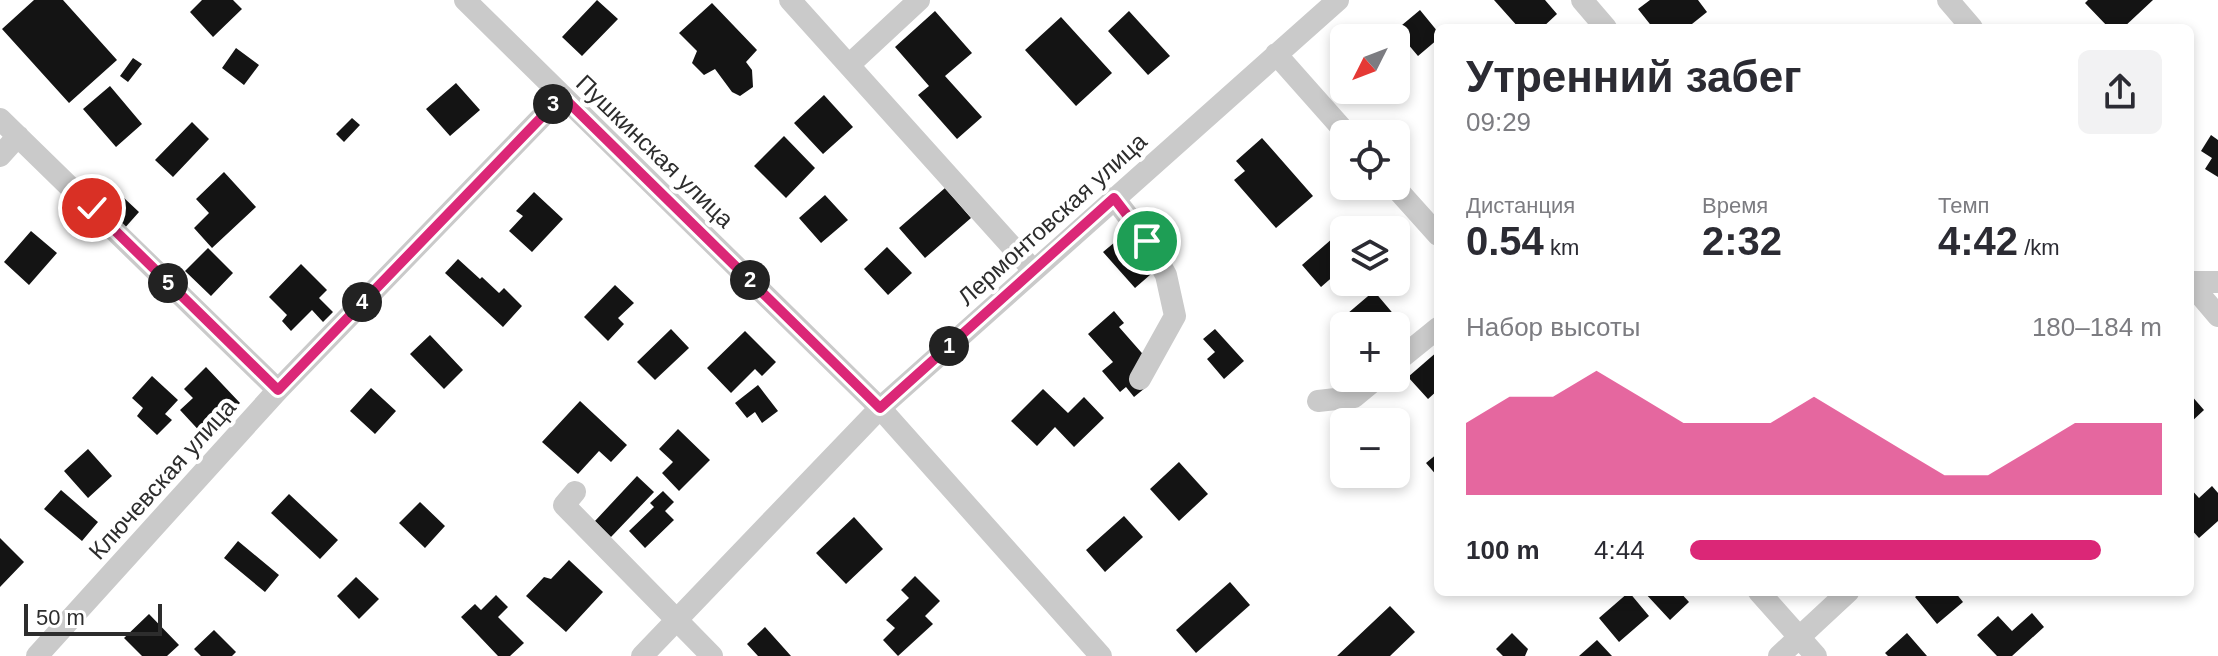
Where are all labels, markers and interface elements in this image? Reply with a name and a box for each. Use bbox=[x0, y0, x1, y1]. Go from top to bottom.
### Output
north arrow bbox=[1330, 24, 1410, 104]
map controls bbox=[1330, 24, 1410, 488]
button: share bbox=[2078, 50, 2162, 134]
text: Утренний забег bbox=[1466, 52, 1801, 101]
street label: Пушкинская улица bbox=[571, 69, 740, 233]
pin: 3 bbox=[533, 84, 573, 124]
text: 3 bbox=[547, 91, 559, 116]
text: 09:29 bbox=[1466, 107, 1531, 137]
button: locate bbox=[1330, 120, 1410, 200]
street label: Лермонтовская улица bbox=[952, 127, 1152, 311]
pin bbox=[58, 174, 126, 242]
icon: check bbox=[70, 186, 114, 230]
text: Дистанция bbox=[1466, 193, 1575, 218]
text: Время bbox=[1702, 193, 1768, 218]
text: Темп bbox=[1938, 193, 1989, 218]
pin bbox=[1113, 207, 1181, 275]
button: layers bbox=[1330, 216, 1410, 296]
icon: arrive bbox=[1125, 219, 1169, 263]
text: 0.54 bbox=[1466, 219, 1544, 263]
text: 2:32 bbox=[1702, 219, 1782, 263]
text: 4:42 bbox=[1938, 219, 2018, 263]
text: km bbox=[1544, 235, 1579, 260]
text: /km bbox=[2018, 235, 2060, 260]
pin: 2 bbox=[730, 260, 770, 300]
pin: 5 bbox=[148, 263, 188, 303]
text: 2 bbox=[744, 267, 756, 292]
text: 5 bbox=[162, 270, 174, 295]
pin: 4 bbox=[342, 282, 382, 322]
text: 4 bbox=[356, 289, 368, 314]
button: + bbox=[1330, 312, 1410, 392]
text: Набор высоты bbox=[1466, 312, 1641, 342]
text: 180–184 m bbox=[2032, 312, 2162, 342]
pin: 1 bbox=[929, 326, 969, 366]
text: 1 bbox=[943, 333, 955, 358]
street label: Ключевская улица bbox=[83, 393, 241, 565]
button: − bbox=[1330, 408, 1410, 488]
text: 100 m bbox=[1466, 535, 1540, 565]
text: 4:44 bbox=[1594, 535, 1645, 565]
scale bar bbox=[24, 600, 162, 636]
text: 50 m bbox=[36, 605, 85, 630]

